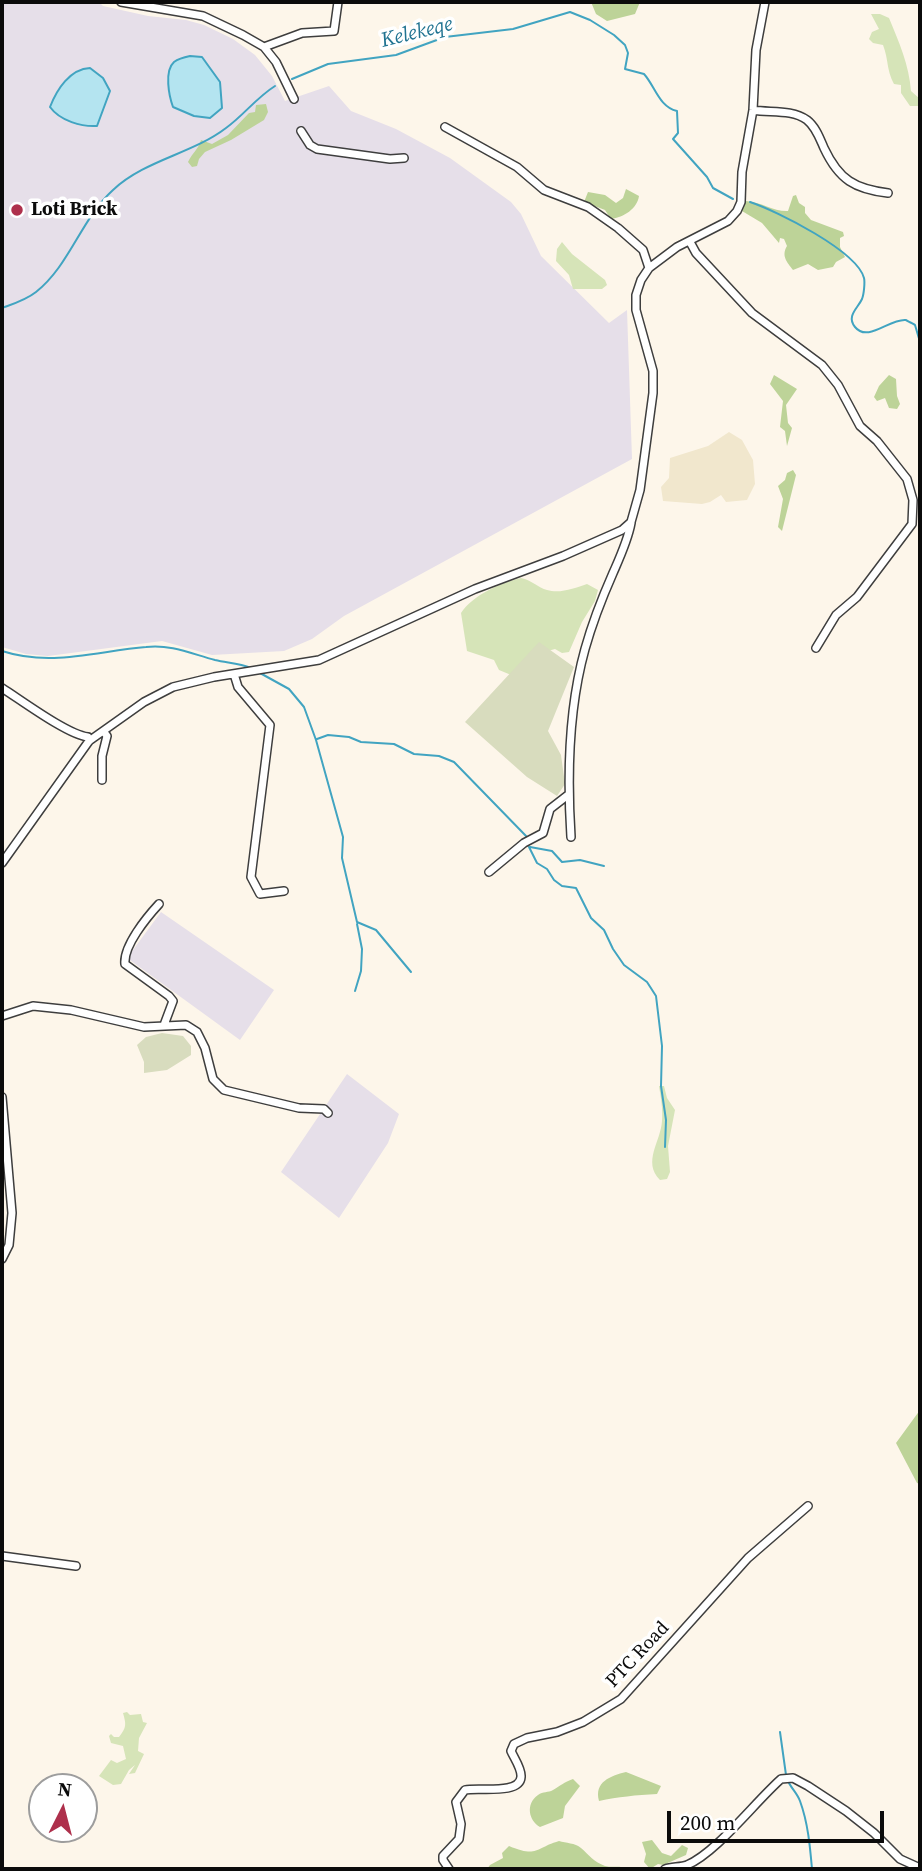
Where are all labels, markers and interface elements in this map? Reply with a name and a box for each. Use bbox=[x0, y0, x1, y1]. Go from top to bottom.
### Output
water label: Kelekeqe bbox=[378, 12, 456, 54]
place label: Loti Brick bbox=[31, 199, 117, 221]
marker: Loti Brick bbox=[9, 202, 25, 218]
street label: PTC Road bbox=[602, 1617, 674, 1693]
north arrow bbox=[28, 1773, 98, 1843]
text: N bbox=[57, 1775, 73, 1803]
scale bar bbox=[670, 1798, 887, 1842]
text: 200 m bbox=[680, 1808, 735, 1837]

